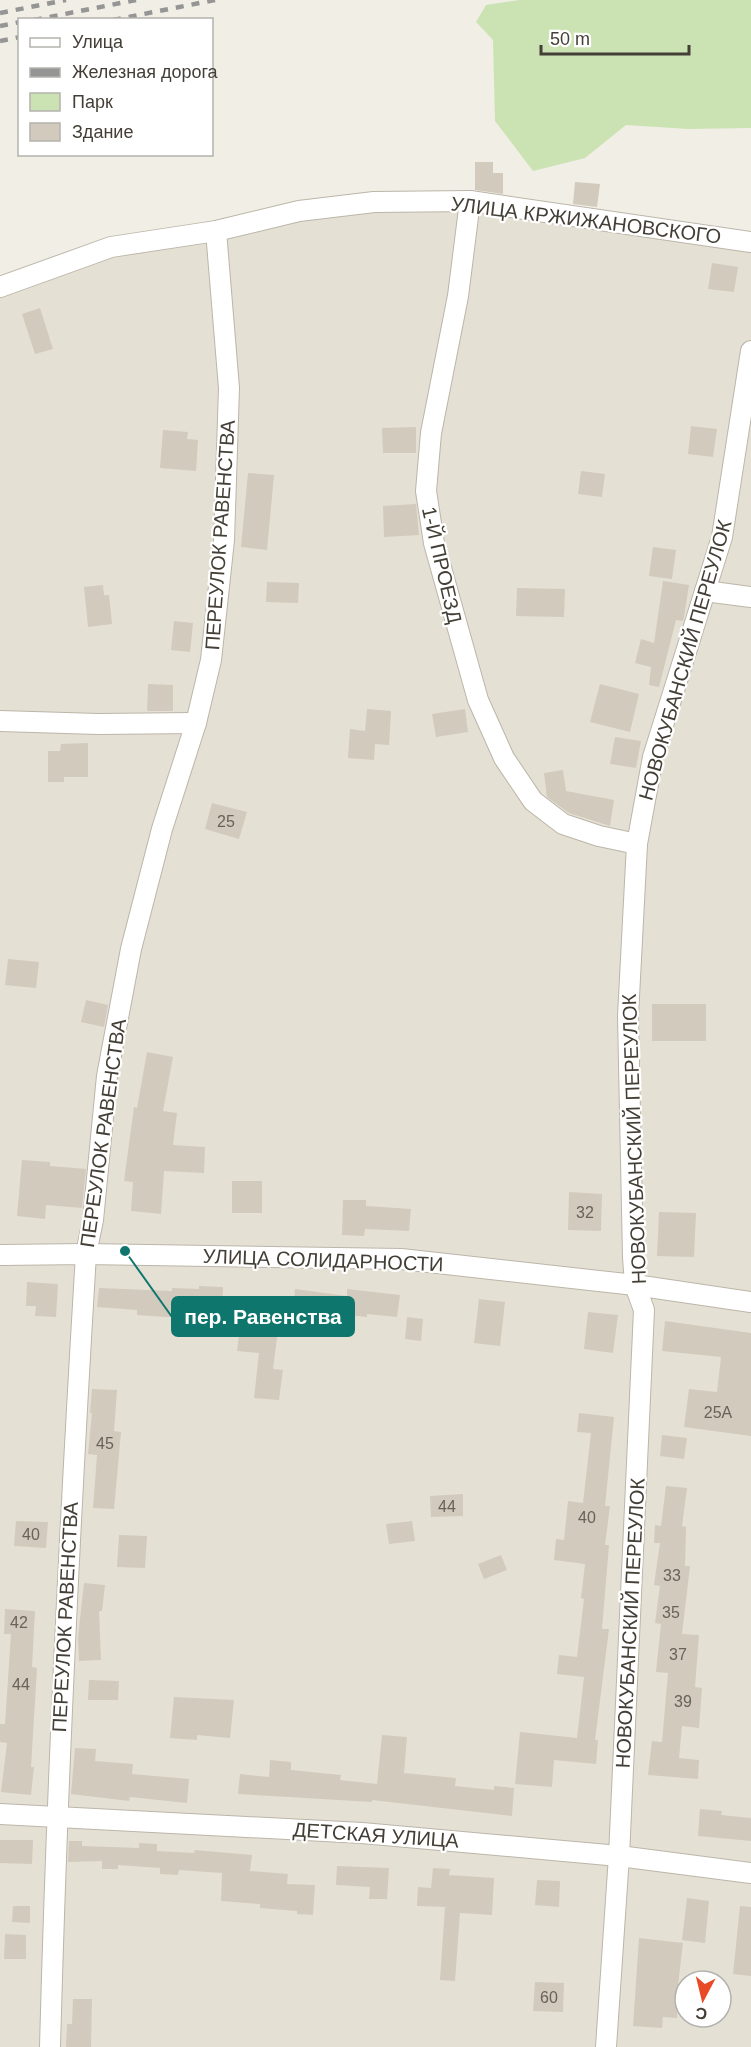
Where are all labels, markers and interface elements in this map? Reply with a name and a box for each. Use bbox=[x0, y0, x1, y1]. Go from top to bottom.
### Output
legend bbox=[18, 18, 213, 156]
scale bar bbox=[541, 18, 690, 56]
text: 50 m bbox=[550, 29, 590, 49]
text: Улица bbox=[72, 32, 124, 52]
text: Железная дорога bbox=[72, 62, 219, 82]
text: Парк bbox=[72, 92, 113, 112]
text: Здание bbox=[72, 122, 133, 142]
street label: УЛИЦА КРЖИЖАНОВСКОГО bbox=[450, 193, 722, 247]
street label: ПЕРЕУЛОК РАВЕНСТВА bbox=[201, 418, 239, 651]
street label: 1-Й ПРОЕЗД bbox=[418, 504, 467, 626]
street label: НОВОКУБАНСКИЙ ПЕРЕУЛОК bbox=[633, 517, 736, 803]
house number: 25 bbox=[217, 813, 235, 830]
street label: НОВОКУБАНСКИЙ ПЕРЕУЛОК bbox=[617, 993, 650, 1285]
street label: ПЕРЕУЛОК РАВЕНСТВА bbox=[76, 1017, 130, 1249]
house number: 32 bbox=[576, 1204, 594, 1221]
street label: УЛИЦА СОЛИДАРНОСТИ bbox=[202, 1245, 444, 1275]
callout: пер. Равенства bbox=[172, 1297, 354, 1336]
text: пер. Равенства bbox=[184, 1305, 342, 1328]
house number: 25А bbox=[704, 1404, 733, 1421]
house number: 45 bbox=[96, 1435, 114, 1452]
street label: НОВОКУБАНСКИЙ ПЕРЕУЛОК bbox=[610, 1477, 649, 1769]
house number: 44 bbox=[438, 1498, 456, 1515]
street label: ПЕРЕУЛОК РАВЕНСТВА bbox=[48, 1501, 82, 1733]
house number: 40 bbox=[578, 1509, 596, 1526]
house number: 40 bbox=[22, 1526, 40, 1543]
house number: 33 bbox=[663, 1567, 681, 1584]
house number: 35 bbox=[662, 1604, 680, 1621]
house number: 42 bbox=[10, 1614, 28, 1631]
house number: 37 bbox=[669, 1646, 687, 1663]
house number: 44 bbox=[12, 1676, 30, 1693]
house number: 39 bbox=[674, 1693, 692, 1710]
street label: ДЕТСКАЯ УЛИЦА bbox=[292, 1818, 460, 1852]
north arrow bbox=[673, 1969, 733, 2029]
house number: 60 bbox=[540, 1989, 558, 2006]
text: С bbox=[694, 2004, 708, 2023]

